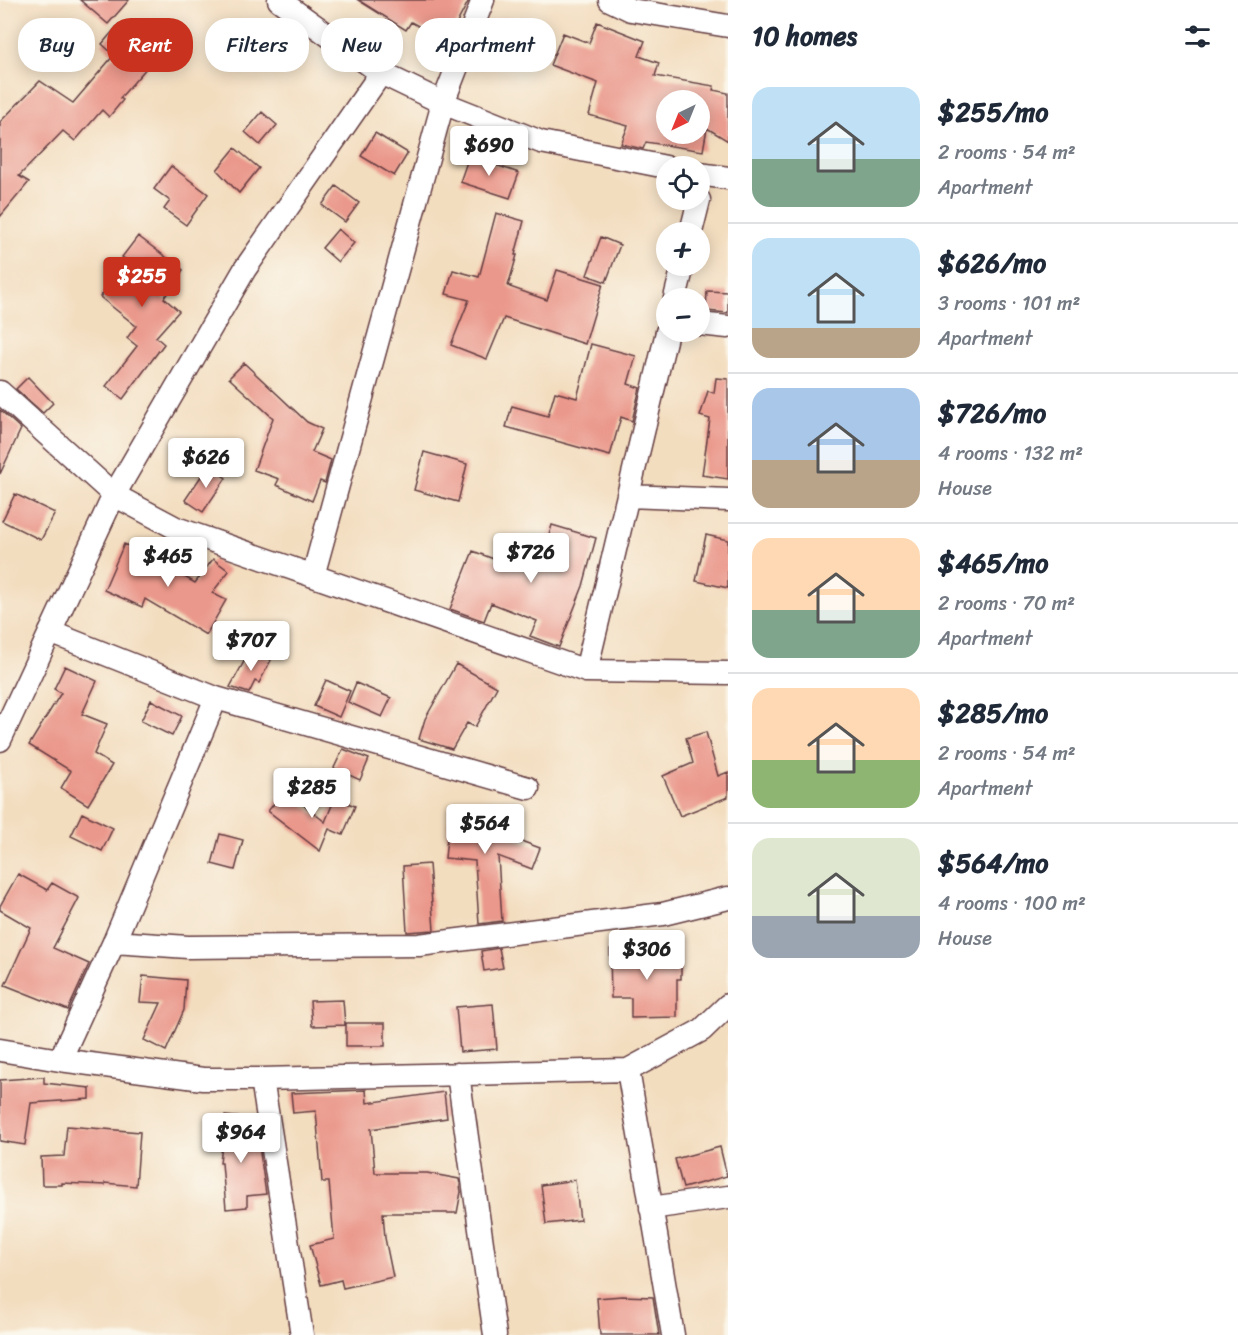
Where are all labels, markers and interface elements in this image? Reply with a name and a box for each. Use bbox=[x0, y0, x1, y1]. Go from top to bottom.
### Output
text: 10 homes bbox=[752, 13, 857, 59]
chip: Buy bbox=[18, 18, 95, 72]
chip: Rent bbox=[107, 18, 193, 72]
chip: Filters bbox=[205, 18, 309, 72]
chip: New bbox=[321, 18, 403, 72]
chip: Apartment bbox=[415, 18, 556, 72]
icon: filters bbox=[1181, 20, 1214, 53]
text: $255/mo bbox=[938, 89, 1048, 135]
north arrow bbox=[656, 90, 710, 144]
map controls bbox=[656, 90, 710, 342]
icon: home bbox=[800, 111, 872, 183]
pin: $690 bbox=[453, 126, 525, 177]
text: $690 bbox=[464, 128, 514, 163]
text: 2 rooms · 54 m² bbox=[938, 135, 1076, 170]
button: locate bbox=[656, 156, 710, 210]
text: Apartment bbox=[938, 170, 1032, 205]
button: + bbox=[656, 222, 710, 276]
text: $626/mo bbox=[938, 240, 1046, 286]
pin: $255 bbox=[106, 257, 178, 308]
text: $255 bbox=[117, 259, 167, 294]
icon: home bbox=[800, 262, 872, 334]
text: 3 rooms · 101 m² bbox=[938, 286, 1080, 321]
button: − bbox=[656, 288, 710, 342]
text: Apartment bbox=[938, 321, 1032, 356]
text: $726/mo bbox=[938, 390, 1046, 436]
icon: home bbox=[800, 412, 872, 484]
text: 4 rooms · 132 m² bbox=[938, 436, 1083, 471]
pin: $626 bbox=[170, 438, 242, 489]
text: $626 bbox=[182, 440, 230, 475]
text: House bbox=[938, 471, 992, 506]
pin: $726 bbox=[495, 533, 567, 584]
text: $726 bbox=[507, 535, 555, 570]
pin: $465 bbox=[132, 537, 204, 588]
text: $465 bbox=[143, 539, 193, 574]
text: $465/mo bbox=[938, 540, 1048, 586]
icon: home bbox=[800, 562, 872, 634]
text: 2 rooms · 70 m² bbox=[938, 586, 1075, 621]
pin: $707 bbox=[215, 621, 287, 672]
text: Apartment bbox=[938, 621, 1032, 656]
text: $707 bbox=[227, 623, 275, 658]
text: $285/mo bbox=[938, 690, 1048, 736]
icon: home bbox=[800, 712, 872, 784]
text: 2 rooms · 54 m² bbox=[938, 736, 1076, 771]
pin: $285 bbox=[276, 768, 348, 819]
text: $285 bbox=[287, 770, 337, 805]
text: Apartment bbox=[938, 771, 1032, 806]
pin: $564 bbox=[449, 804, 521, 855]
text: $564 bbox=[460, 806, 510, 841]
text: $564/mo bbox=[938, 840, 1048, 886]
icon: home bbox=[800, 862, 872, 934]
text: 4 rooms · 100 m² bbox=[938, 886, 1086, 921]
text: House bbox=[938, 921, 992, 956]
pin: $306 bbox=[611, 930, 683, 981]
text: $306 bbox=[623, 932, 671, 967]
pin: $964 bbox=[205, 1113, 277, 1164]
text: $964 bbox=[216, 1115, 266, 1150]

